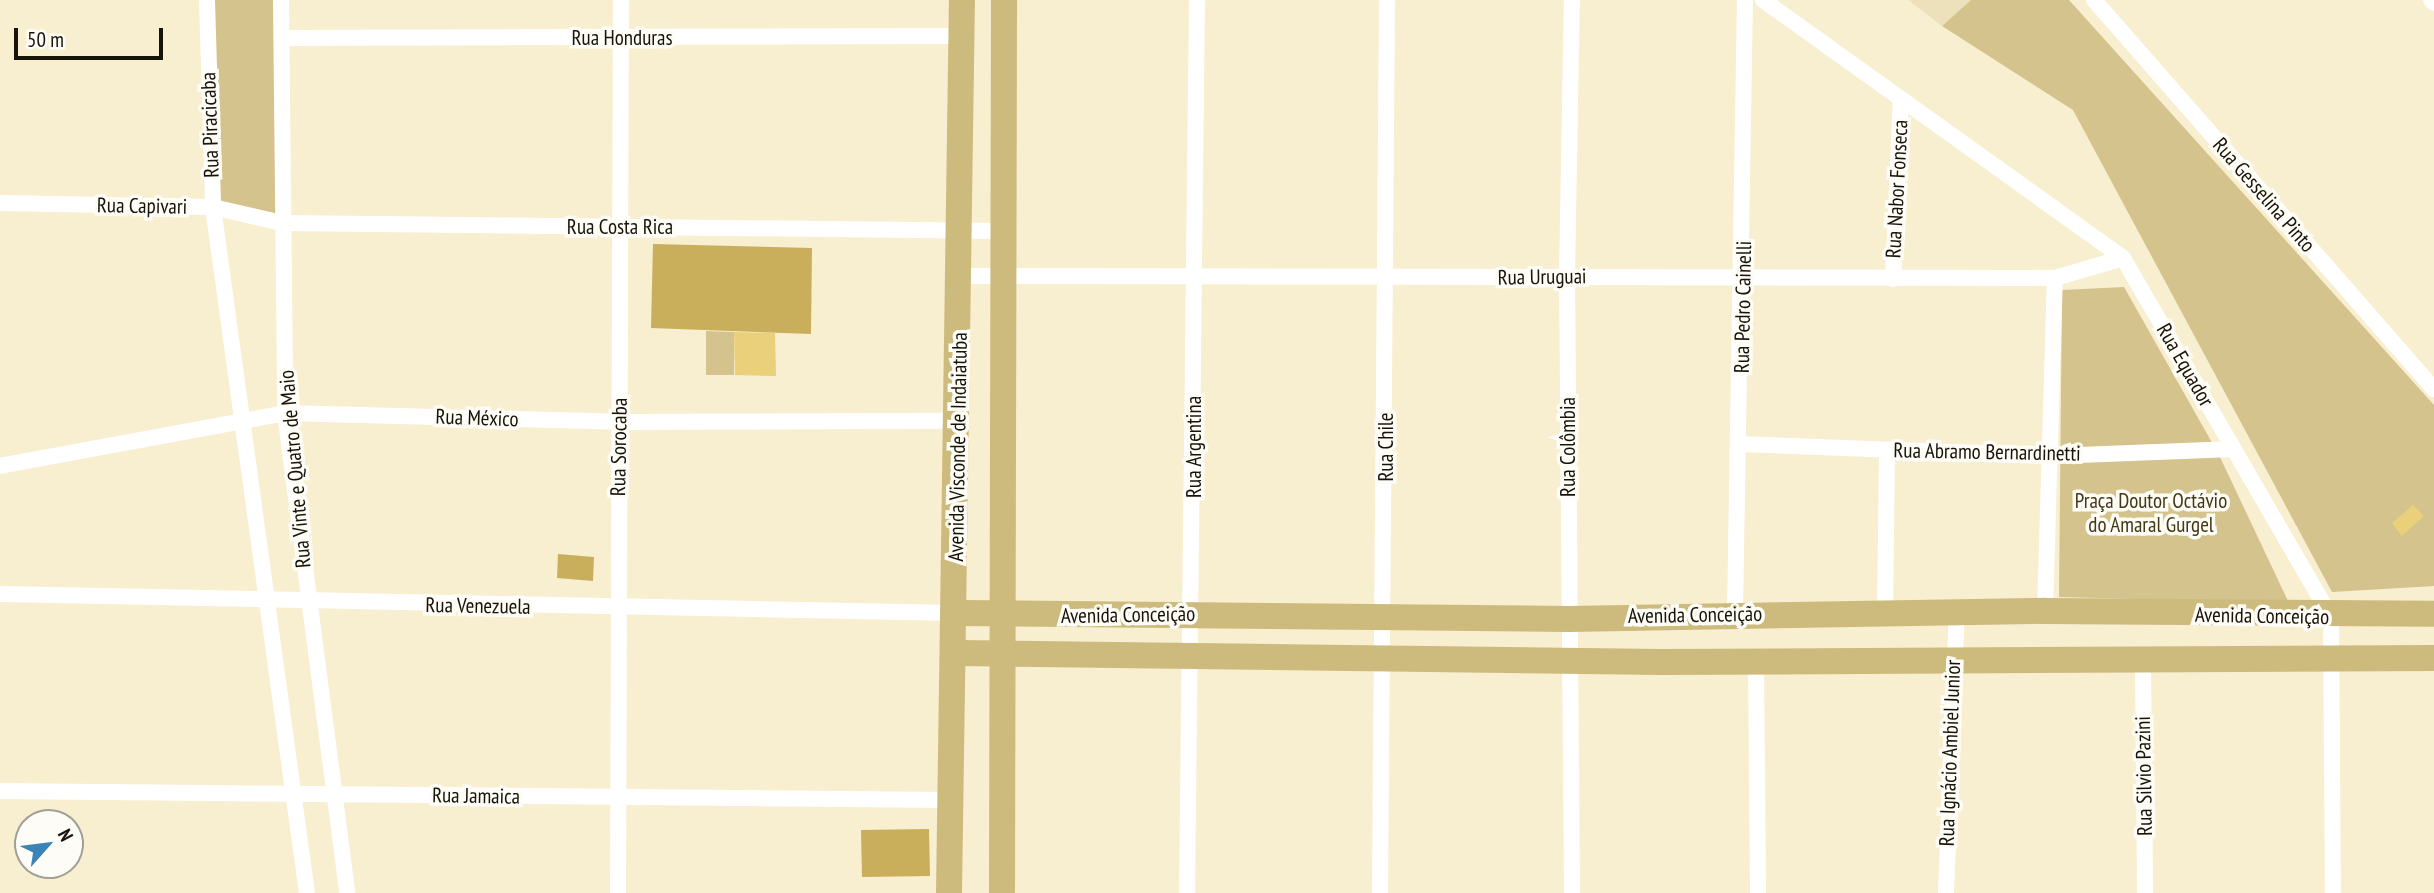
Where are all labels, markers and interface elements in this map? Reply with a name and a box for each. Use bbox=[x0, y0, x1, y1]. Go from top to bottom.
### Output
scale bar bbox=[18, 14, 166, 58]
street label: Rua Honduras bbox=[571, 25, 673, 51]
text: 50 m bbox=[27, 26, 64, 53]
street label: Rua Piracicaba bbox=[196, 72, 224, 178]
street label: Rua Nabor Fonseca bbox=[1881, 119, 1913, 259]
street label: Rua Gesselina Pinto bbox=[2207, 133, 2321, 257]
street label: Rua Capivari bbox=[97, 193, 187, 219]
street label: Rua Costa Rica bbox=[567, 214, 673, 240]
street label: Rua Pedro Cainelli bbox=[1729, 241, 1757, 373]
street label: Rua Uruguai bbox=[1497, 264, 1587, 290]
street label: Rua Equador bbox=[2151, 319, 2219, 411]
street label: Avenida Visconde de Indaiatuba bbox=[943, 332, 973, 562]
street label: Rua Vinte e Quatro de Maio bbox=[274, 369, 316, 569]
street label: Rua Argentina bbox=[1181, 396, 1207, 498]
street label: Rua Colômbia bbox=[1555, 397, 1581, 497]
street label: Rua Sorocaba bbox=[606, 398, 632, 496]
street label: Rua México bbox=[435, 404, 519, 432]
street label: Rua Chile bbox=[1373, 412, 1399, 482]
street label: Rua Abramo Bernardinetti bbox=[1893, 438, 2081, 466]
park label: Praça Doutor Octávio do Amaral Gurgel bbox=[2075, 488, 2227, 538]
street label: Rua Venezuela bbox=[425, 592, 531, 620]
street label: Avenida Conceição bbox=[1061, 601, 1195, 629]
street label: Avenida Conceição bbox=[1628, 601, 1762, 629]
street label: Avenida Conceição bbox=[2195, 602, 2329, 630]
street label: Rua Ignácio Ambiel Junior bbox=[1934, 659, 1966, 847]
street label: Rua Silvio Pazini bbox=[2130, 716, 2158, 836]
street label: Rua Jamaica bbox=[432, 783, 520, 809]
north arrow bbox=[14, 809, 84, 879]
text: N bbox=[53, 825, 79, 845]

